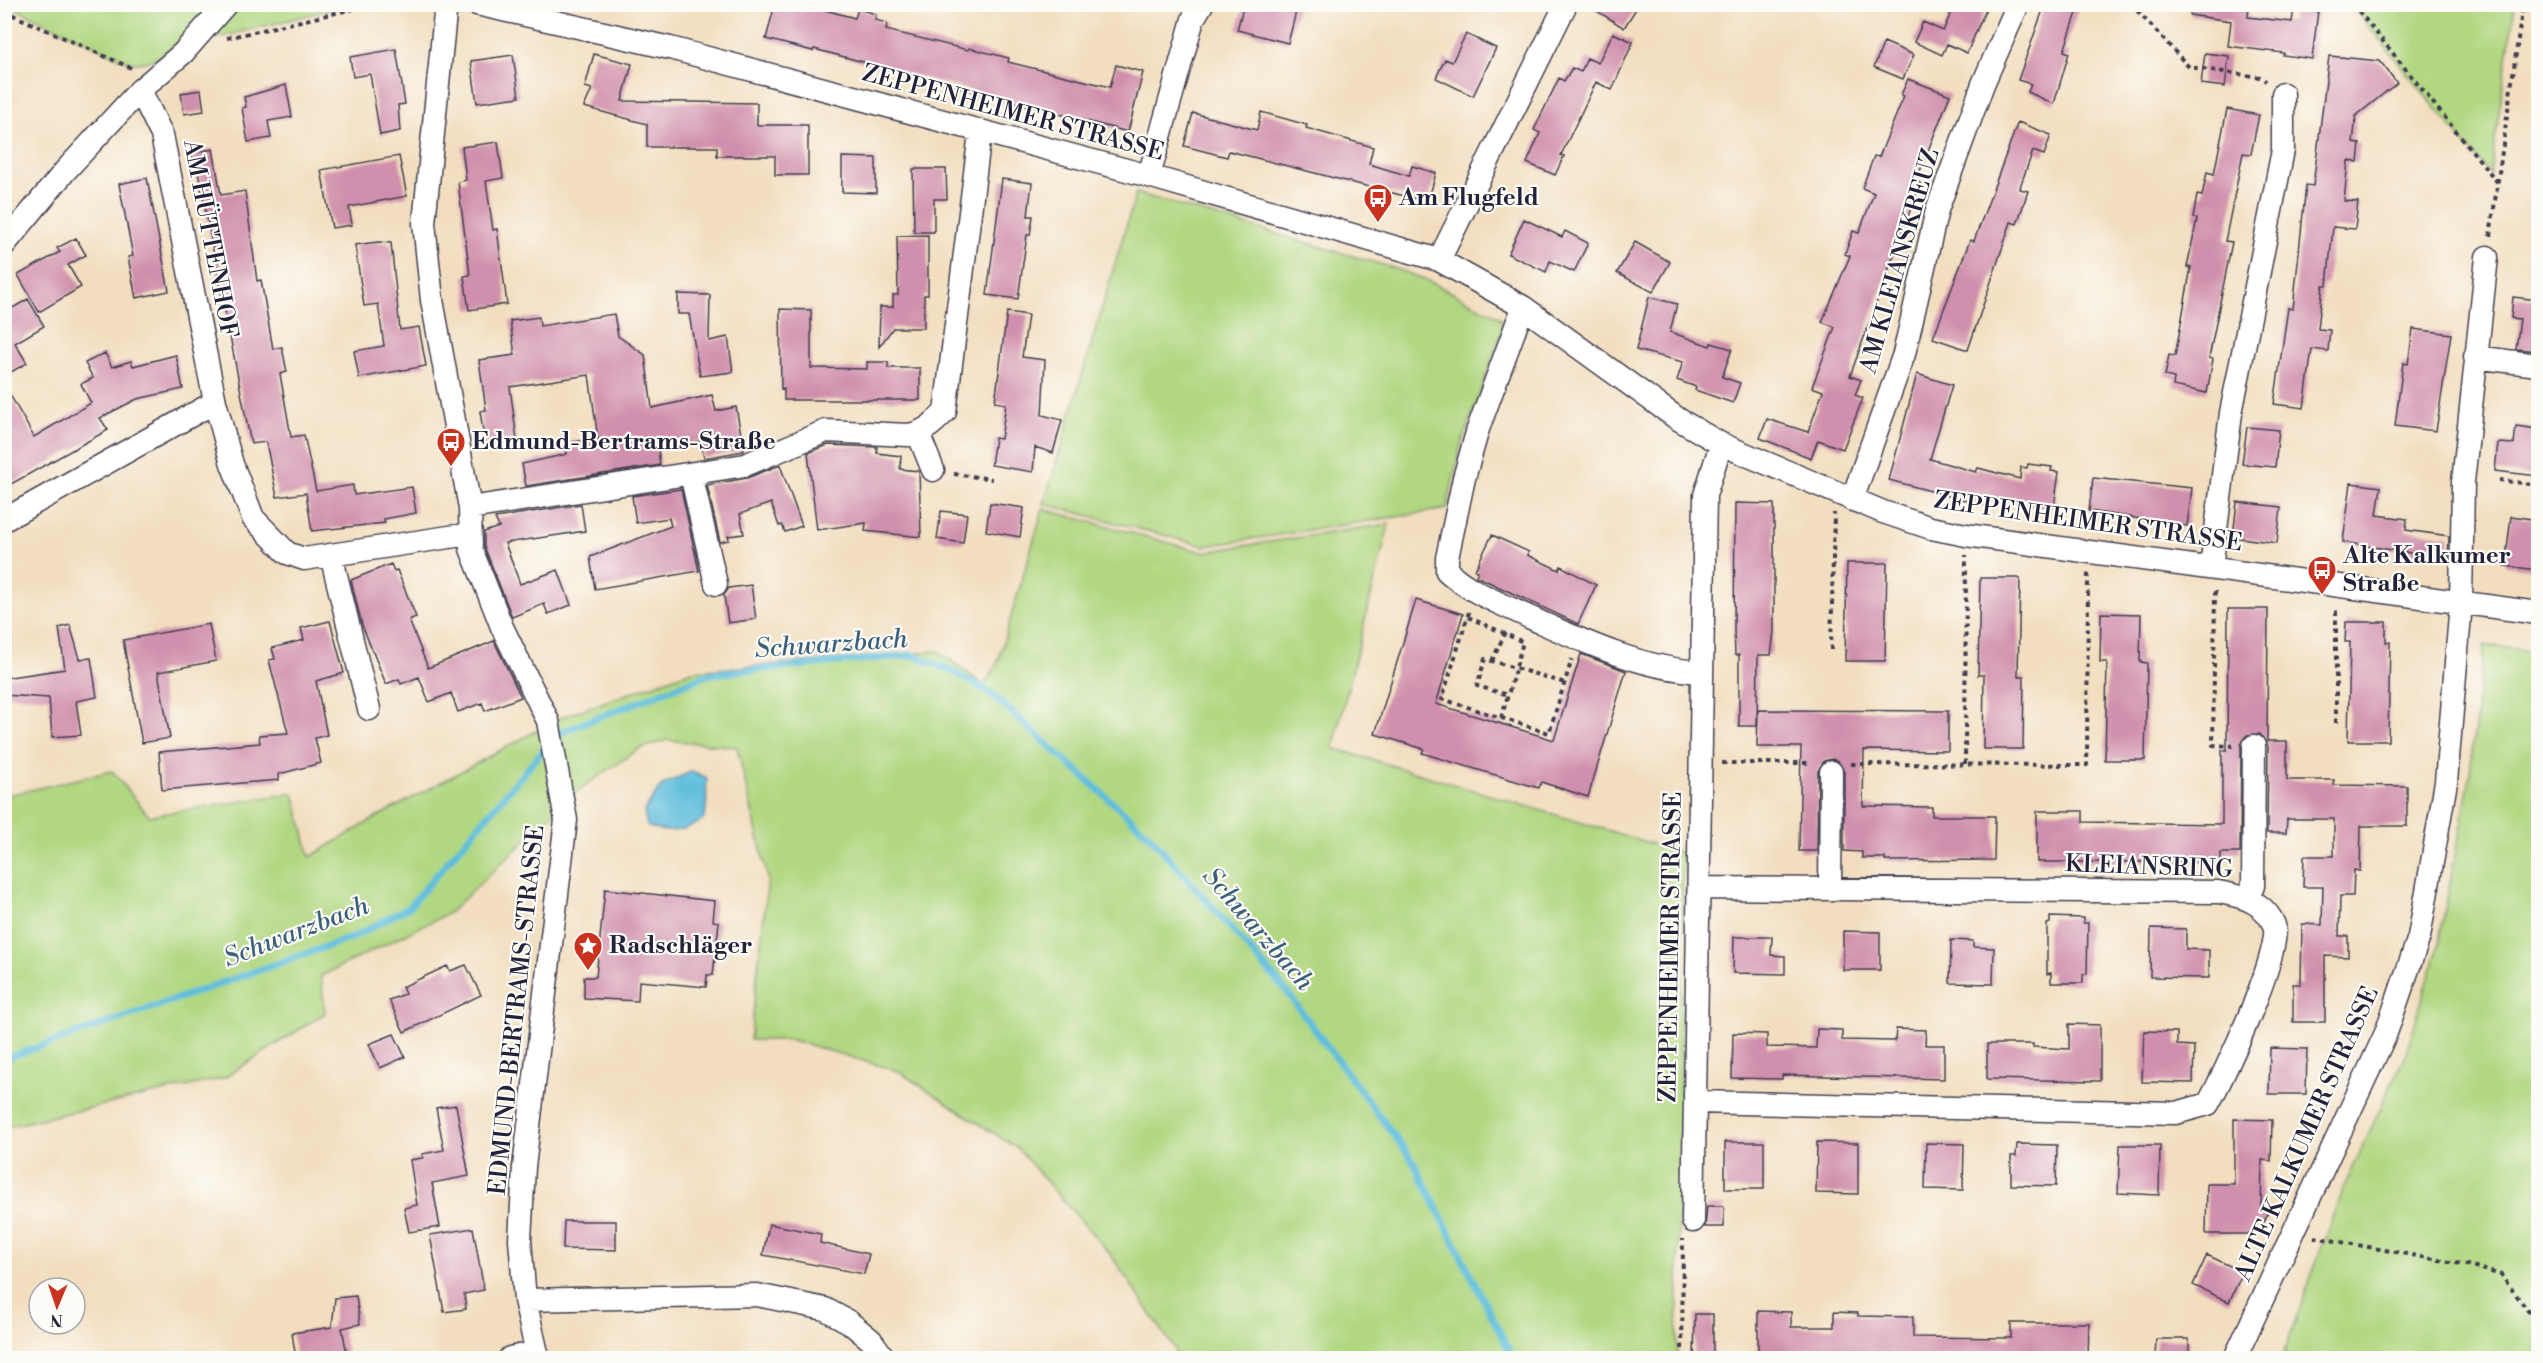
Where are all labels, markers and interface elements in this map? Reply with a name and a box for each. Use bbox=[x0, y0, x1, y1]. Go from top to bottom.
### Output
street label: ZEPPENHEIMER STRASSE bbox=[859, 58, 1167, 168]
street label: AM HÜTTENHOF bbox=[176, 136, 245, 341]
street label: AM KLEIANSKREUZ bbox=[1853, 145, 1946, 378]
bus stop icon: Am Flugfeld bbox=[1362, 182, 1394, 224]
place label: Am Flugfeld bbox=[1398, 183, 1539, 213]
bus stop icon: Edmund-Bertrams-Straße bbox=[435, 426, 467, 468]
place label: Edmund-Bertrams-Straße bbox=[472, 427, 776, 457]
street label: ZEPPENHEIMER STRASSE bbox=[1932, 485, 2244, 559]
place label: Alte Kalkumer Straße bbox=[2342, 541, 2511, 599]
bus stop icon: Alte Kalkumer Straße bbox=[2306, 554, 2338, 596]
water label: Schwarzbach bbox=[753, 623, 909, 665]
street label: ZEPPENHEIMER STRASSE bbox=[1653, 791, 1689, 1103]
street label: EDMUND-BERTRAMS-STRASSE bbox=[483, 823, 551, 1197]
street label: KLEIANSRING bbox=[2065, 849, 2234, 885]
water label: Schwarzbach bbox=[1196, 861, 1321, 998]
water label: Schwarzbach bbox=[219, 889, 374, 974]
place icon: Radschläger bbox=[572, 930, 604, 972]
place label: Radschläger bbox=[609, 931, 752, 961]
street label: ALTE KALKUMER STRASSE bbox=[2228, 982, 2386, 1287]
north arrow bbox=[27, 1276, 87, 1336]
text: N bbox=[49, 1310, 63, 1330]

